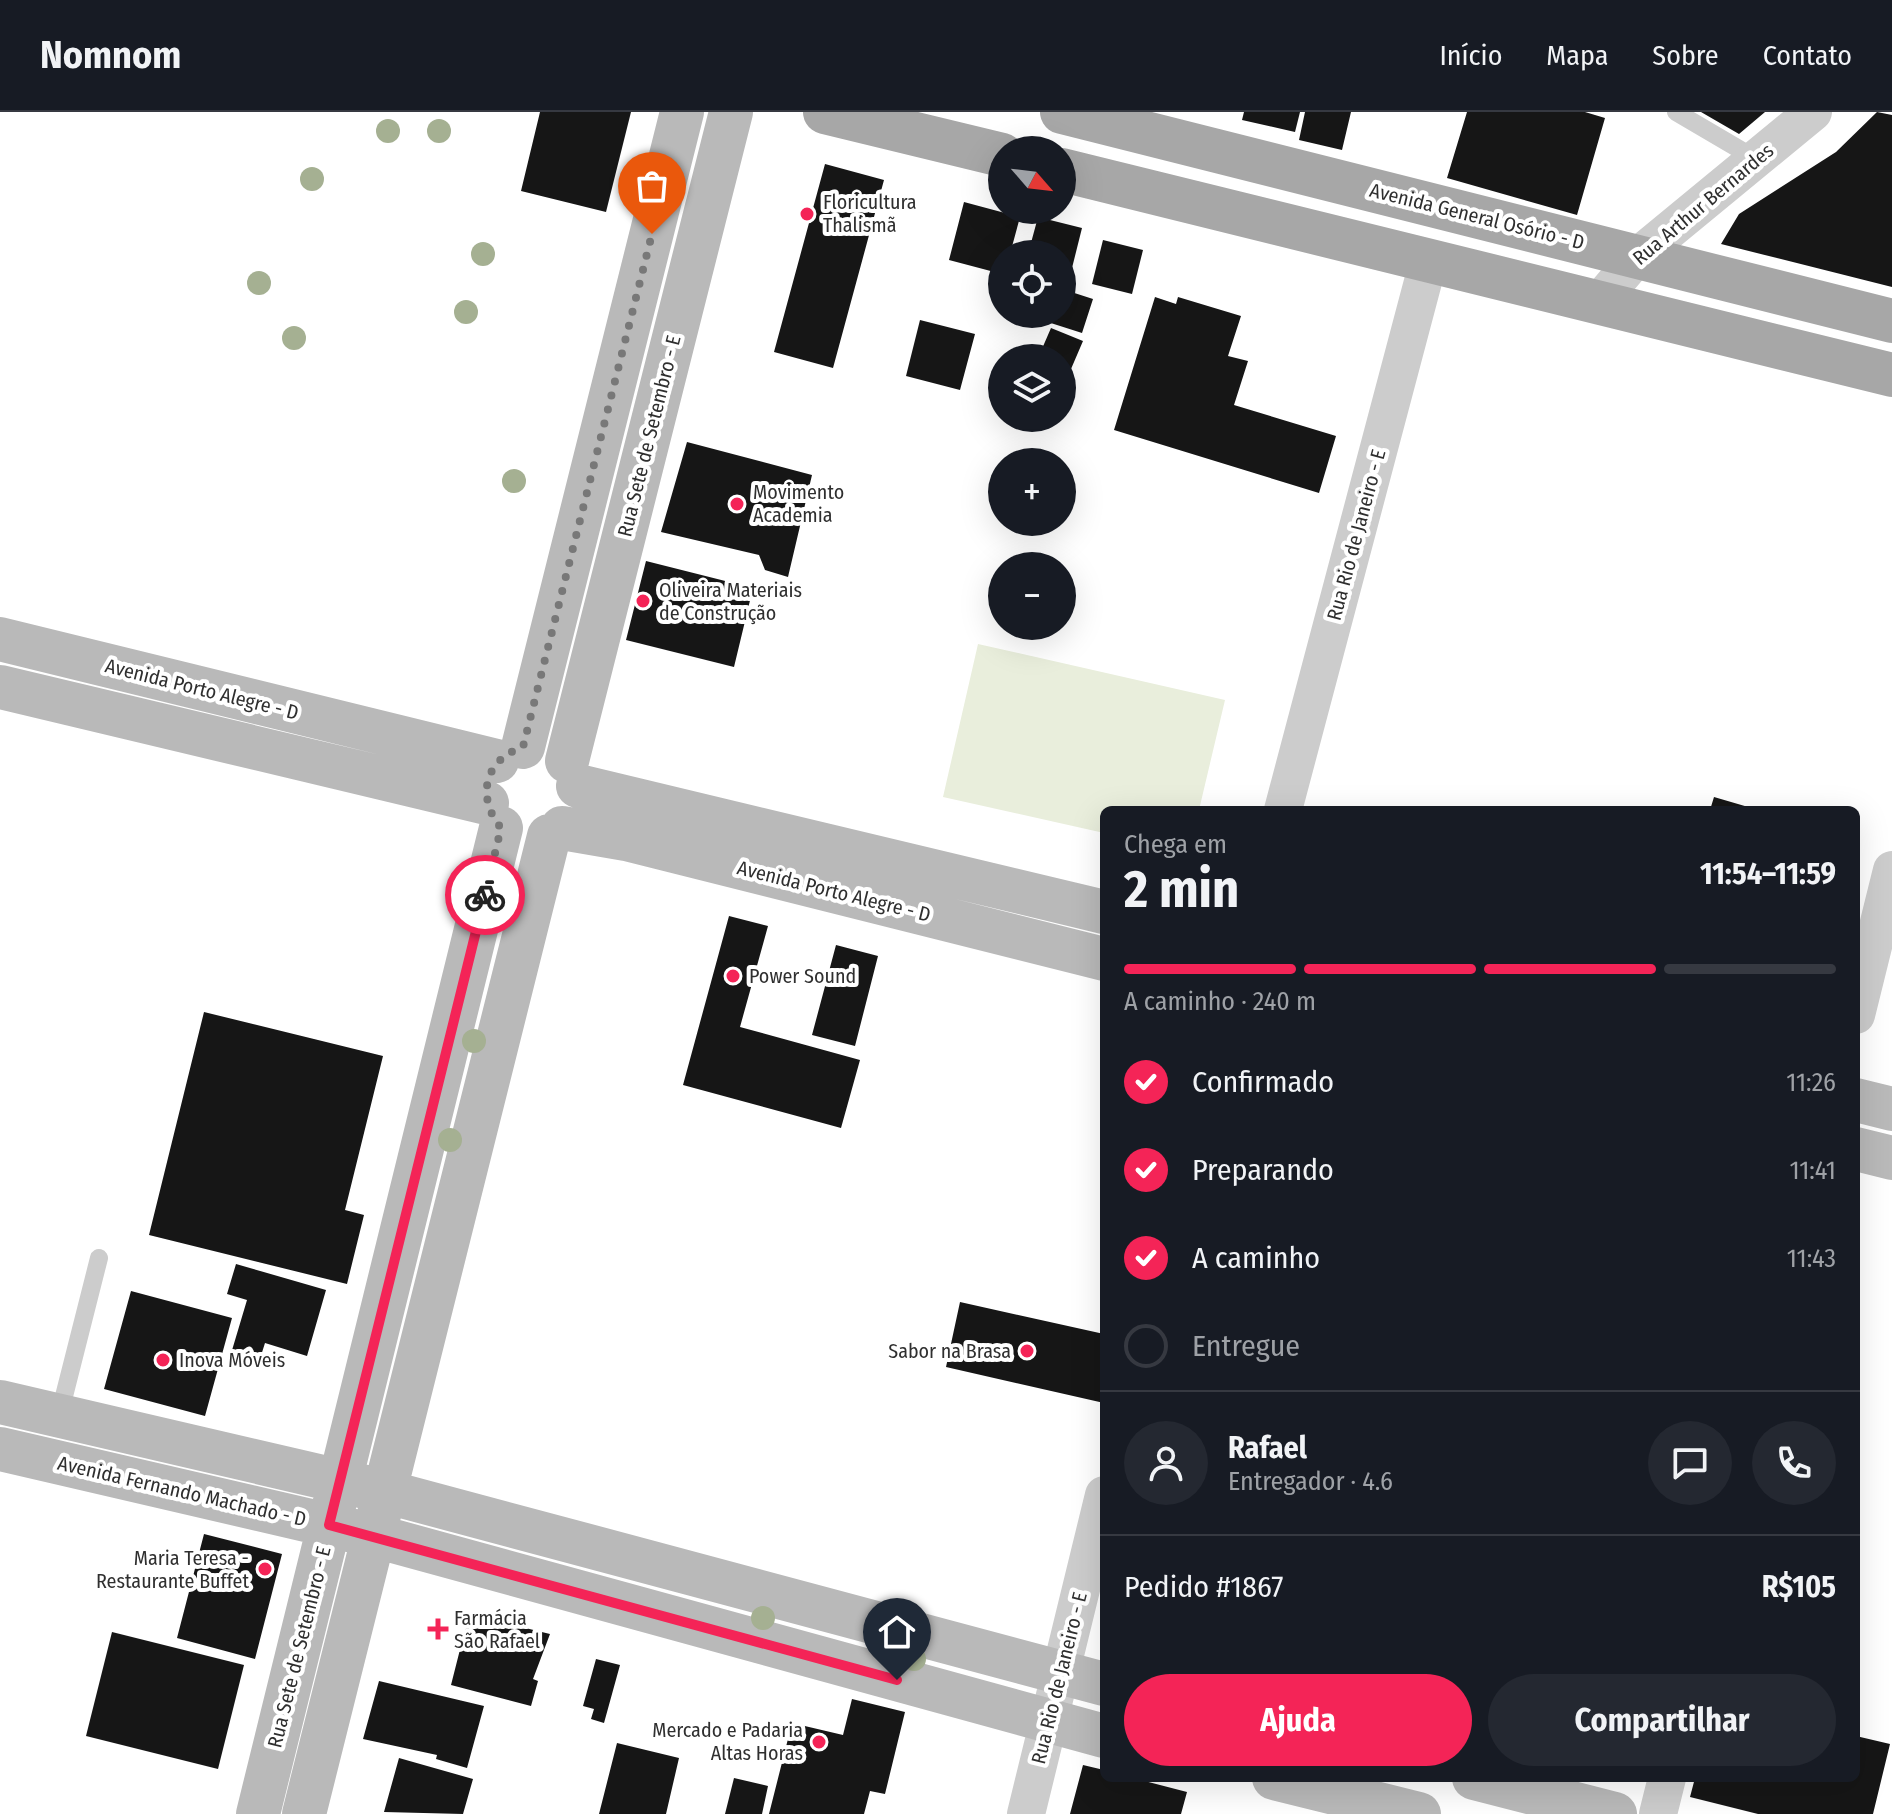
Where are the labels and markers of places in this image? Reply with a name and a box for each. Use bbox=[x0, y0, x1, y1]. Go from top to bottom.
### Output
pin bbox=[618, 152, 686, 234]
place label: Floricultura Thalismã bbox=[823, 190, 917, 237]
marker: Floricultura Thalismã bbox=[798, 205, 816, 223]
place label: Movimento Academia bbox=[753, 480, 844, 527]
marker: Movimento Academia bbox=[728, 495, 746, 513]
place label: Oliveira Materiais de Construção bbox=[659, 578, 802, 625]
marker: Oliveira Materiais de Construção bbox=[634, 592, 652, 610]
place label: Power Sound bbox=[749, 964, 856, 988]
marker: Power Sound bbox=[724, 967, 742, 985]
place label: Sabor na Brasa bbox=[888, 1339, 1011, 1363]
marker: Sabor na Brasa bbox=[1018, 1342, 1036, 1360]
place label: Inova Móveis bbox=[179, 1348, 285, 1372]
marker: Inova Móveis bbox=[154, 1351, 172, 1369]
place label: Maria Teresa - Restaurante Buffet bbox=[96, 1546, 249, 1593]
marker: Maria Teresa - Restaurante Buffet bbox=[256, 1560, 274, 1578]
pin bbox=[863, 1598, 931, 1680]
place label: Farmácia São Rafael bbox=[454, 1606, 540, 1653]
marker: Farmácia São Rafael bbox=[429, 1620, 447, 1638]
place label: Mercado e Padaria Altas Horas bbox=[652, 1718, 803, 1765]
marker: Mercado e Padaria Altas Horas bbox=[810, 1733, 828, 1751]

